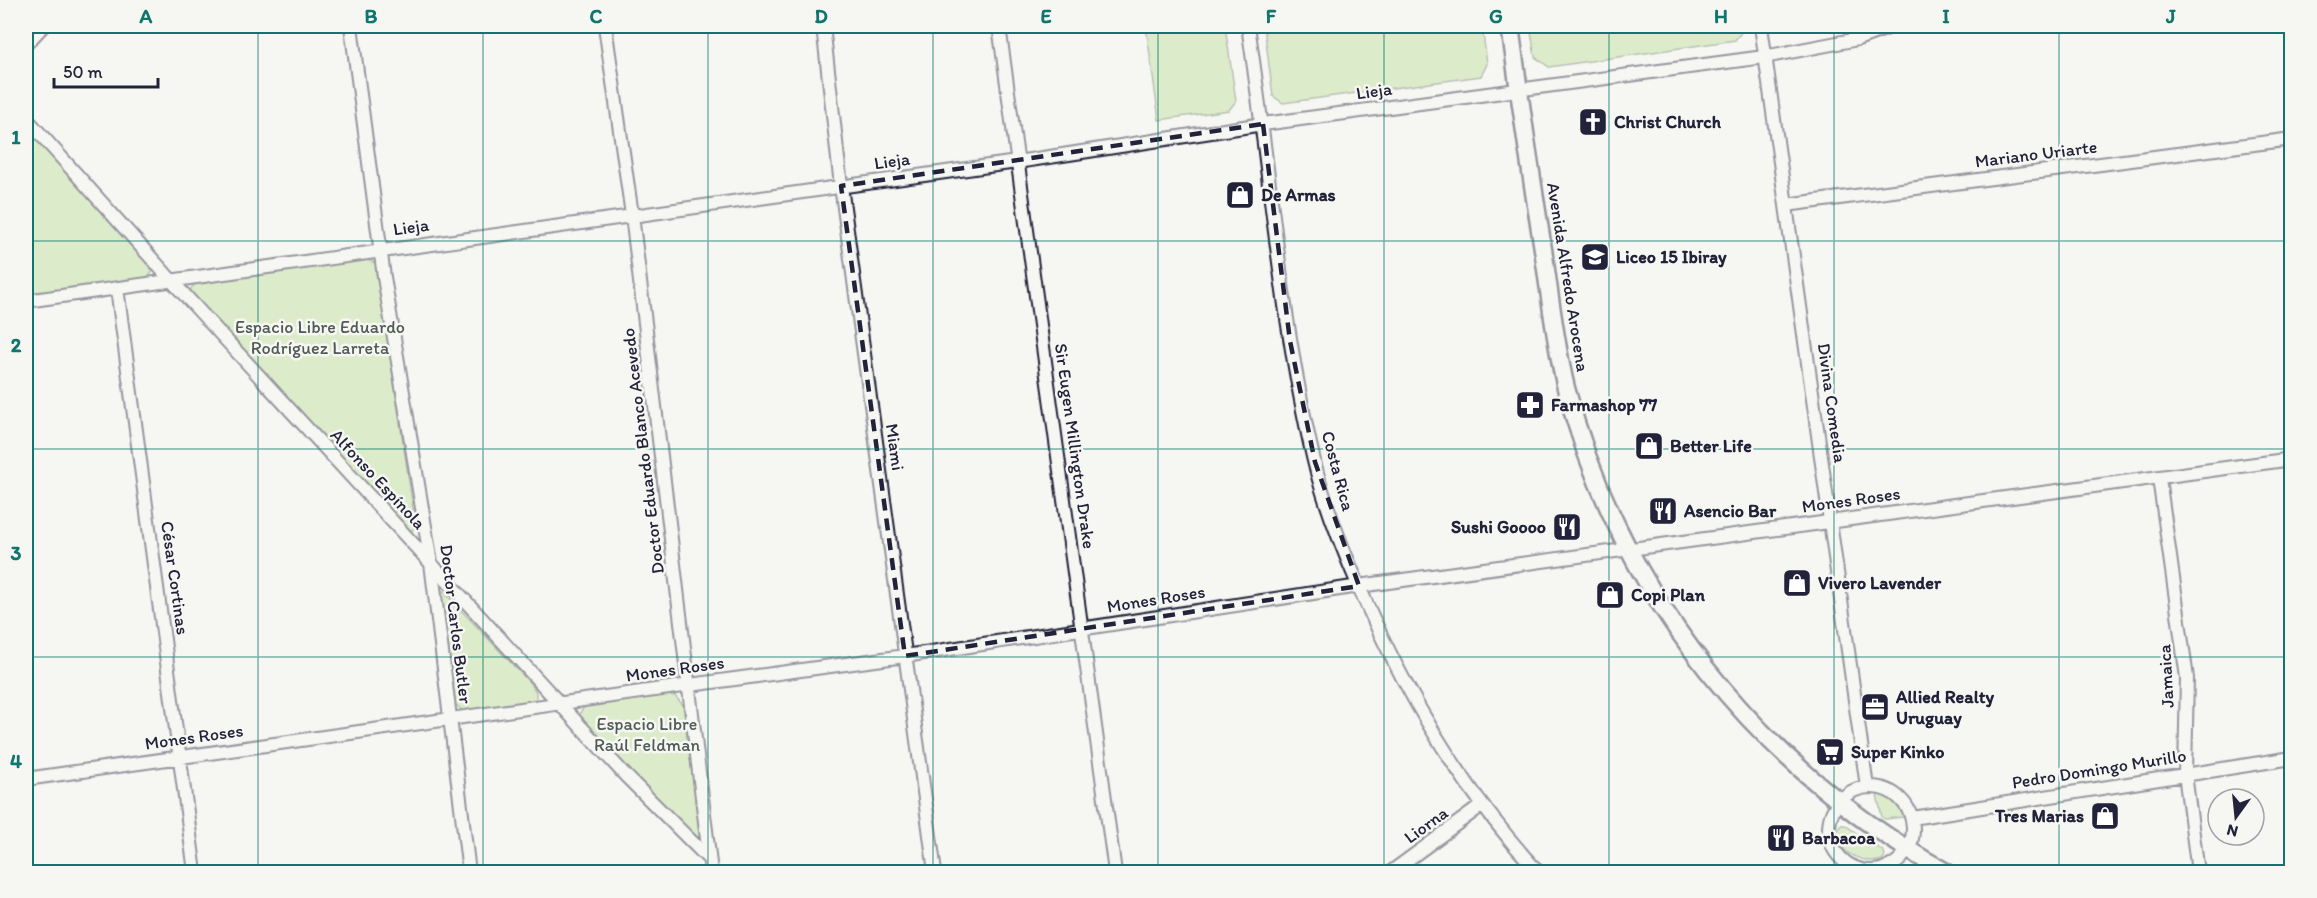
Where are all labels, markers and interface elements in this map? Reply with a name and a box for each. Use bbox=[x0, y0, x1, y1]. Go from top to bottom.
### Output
text: A bbox=[139, 4, 153, 28]
text: B bbox=[365, 4, 378, 28]
text: C bbox=[590, 4, 603, 28]
text: D bbox=[814, 4, 828, 28]
text: E bbox=[1040, 4, 1052, 28]
text: F bbox=[1266, 4, 1277, 28]
text: G bbox=[1489, 4, 1503, 28]
text: H bbox=[1714, 4, 1728, 28]
text: I bbox=[1942, 4, 1950, 28]
text: J bbox=[2165, 4, 2176, 28]
scale bar bbox=[54, 51, 158, 89]
text: 50 m bbox=[63, 61, 103, 83]
street label: Lieja bbox=[1355, 78, 1394, 104]
church icon: Christ Church bbox=[1577, 106, 1609, 138]
place label: Christ Church bbox=[1614, 111, 1722, 133]
text: 1 bbox=[11, 125, 21, 149]
street label: Mariano Uriarte bbox=[1974, 136, 2098, 172]
street label: Lieja bbox=[873, 148, 912, 174]
shop icon: De Armas bbox=[1224, 179, 1256, 211]
street label: Avenida Alfredo Arocena bbox=[1542, 181, 1594, 373]
place label: De Armas bbox=[1261, 184, 1336, 206]
street label: Lieja bbox=[392, 214, 431, 240]
school or university icon: Liceo 15 Ibiray bbox=[1579, 241, 1611, 273]
place label: Liceo 15 Ibiray bbox=[1616, 246, 1727, 268]
park label: Espacio Libre Eduardo Rodríguez Larreta bbox=[235, 316, 405, 359]
street label: Doctor Eduardo Blanco Acevedo bbox=[617, 327, 669, 575]
text: 2 bbox=[11, 333, 22, 357]
street label: Sir Eugen Millington Drake bbox=[1050, 342, 1100, 550]
street label: Divina Comedia bbox=[1813, 342, 1851, 465]
pharmacy icon: Farmashop 77 bbox=[1514, 389, 1546, 421]
place label: Farmashop 77 bbox=[1551, 394, 1657, 416]
street label: Miami bbox=[881, 422, 909, 472]
street label: Alfonso Espínola bbox=[326, 424, 430, 534]
street label: Costa Rica bbox=[1317, 429, 1359, 514]
shop icon: Better Life bbox=[1633, 430, 1665, 462]
place label: Better Life bbox=[1670, 435, 1752, 457]
street label: Mones Roses bbox=[1800, 482, 1902, 518]
restaurant icon: Asencio Bar bbox=[1647, 495, 1679, 527]
place label: Asencio Bar bbox=[1683, 500, 1777, 522]
restaurant icon: Sushi Goooo bbox=[1551, 511, 1583, 543]
place label: Sushi Goooo bbox=[1451, 516, 1546, 538]
street label: César Cortinas bbox=[156, 520, 194, 636]
text: 3 bbox=[11, 541, 22, 565]
street label: Doctor Carlos Butler bbox=[435, 543, 477, 706]
shop icon: Vivero Lavender bbox=[1781, 567, 1813, 599]
place label: Vivero Lavender bbox=[1818, 572, 1942, 594]
shop icon: Copi Plan bbox=[1594, 579, 1626, 611]
street label: Mones Roses bbox=[1105, 580, 1207, 618]
place label: Copi Plan bbox=[1631, 584, 1706, 606]
street label: Jamaica bbox=[2153, 643, 2179, 708]
street label: Mones Roses bbox=[624, 651, 726, 687]
place label: Allied Realty Uruguay bbox=[1895, 686, 1994, 729]
office icon: Allied Realty Uruguay bbox=[1859, 691, 1891, 723]
park label: Espacio Libre Raúl Feldman bbox=[594, 713, 700, 756]
street label: Mones Roses bbox=[143, 719, 245, 755]
supermarket icon: Super Kinko bbox=[1814, 736, 1846, 768]
place label: Super Kinko bbox=[1851, 741, 1944, 763]
street label: Pedro Domingo Murillo bbox=[2010, 744, 2188, 794]
text: 4 bbox=[10, 749, 22, 773]
north arrow bbox=[2206, 787, 2266, 847]
shop icon: Tres Marias bbox=[2089, 800, 2121, 832]
street label: Liorna bbox=[1400, 801, 1453, 848]
place label: Tres Marias bbox=[1994, 805, 2084, 827]
text: N bbox=[2225, 820, 2240, 842]
restaurant icon: Barbacoa bbox=[1765, 822, 1797, 854]
place label: Barbacoa bbox=[1802, 827, 1876, 849]

